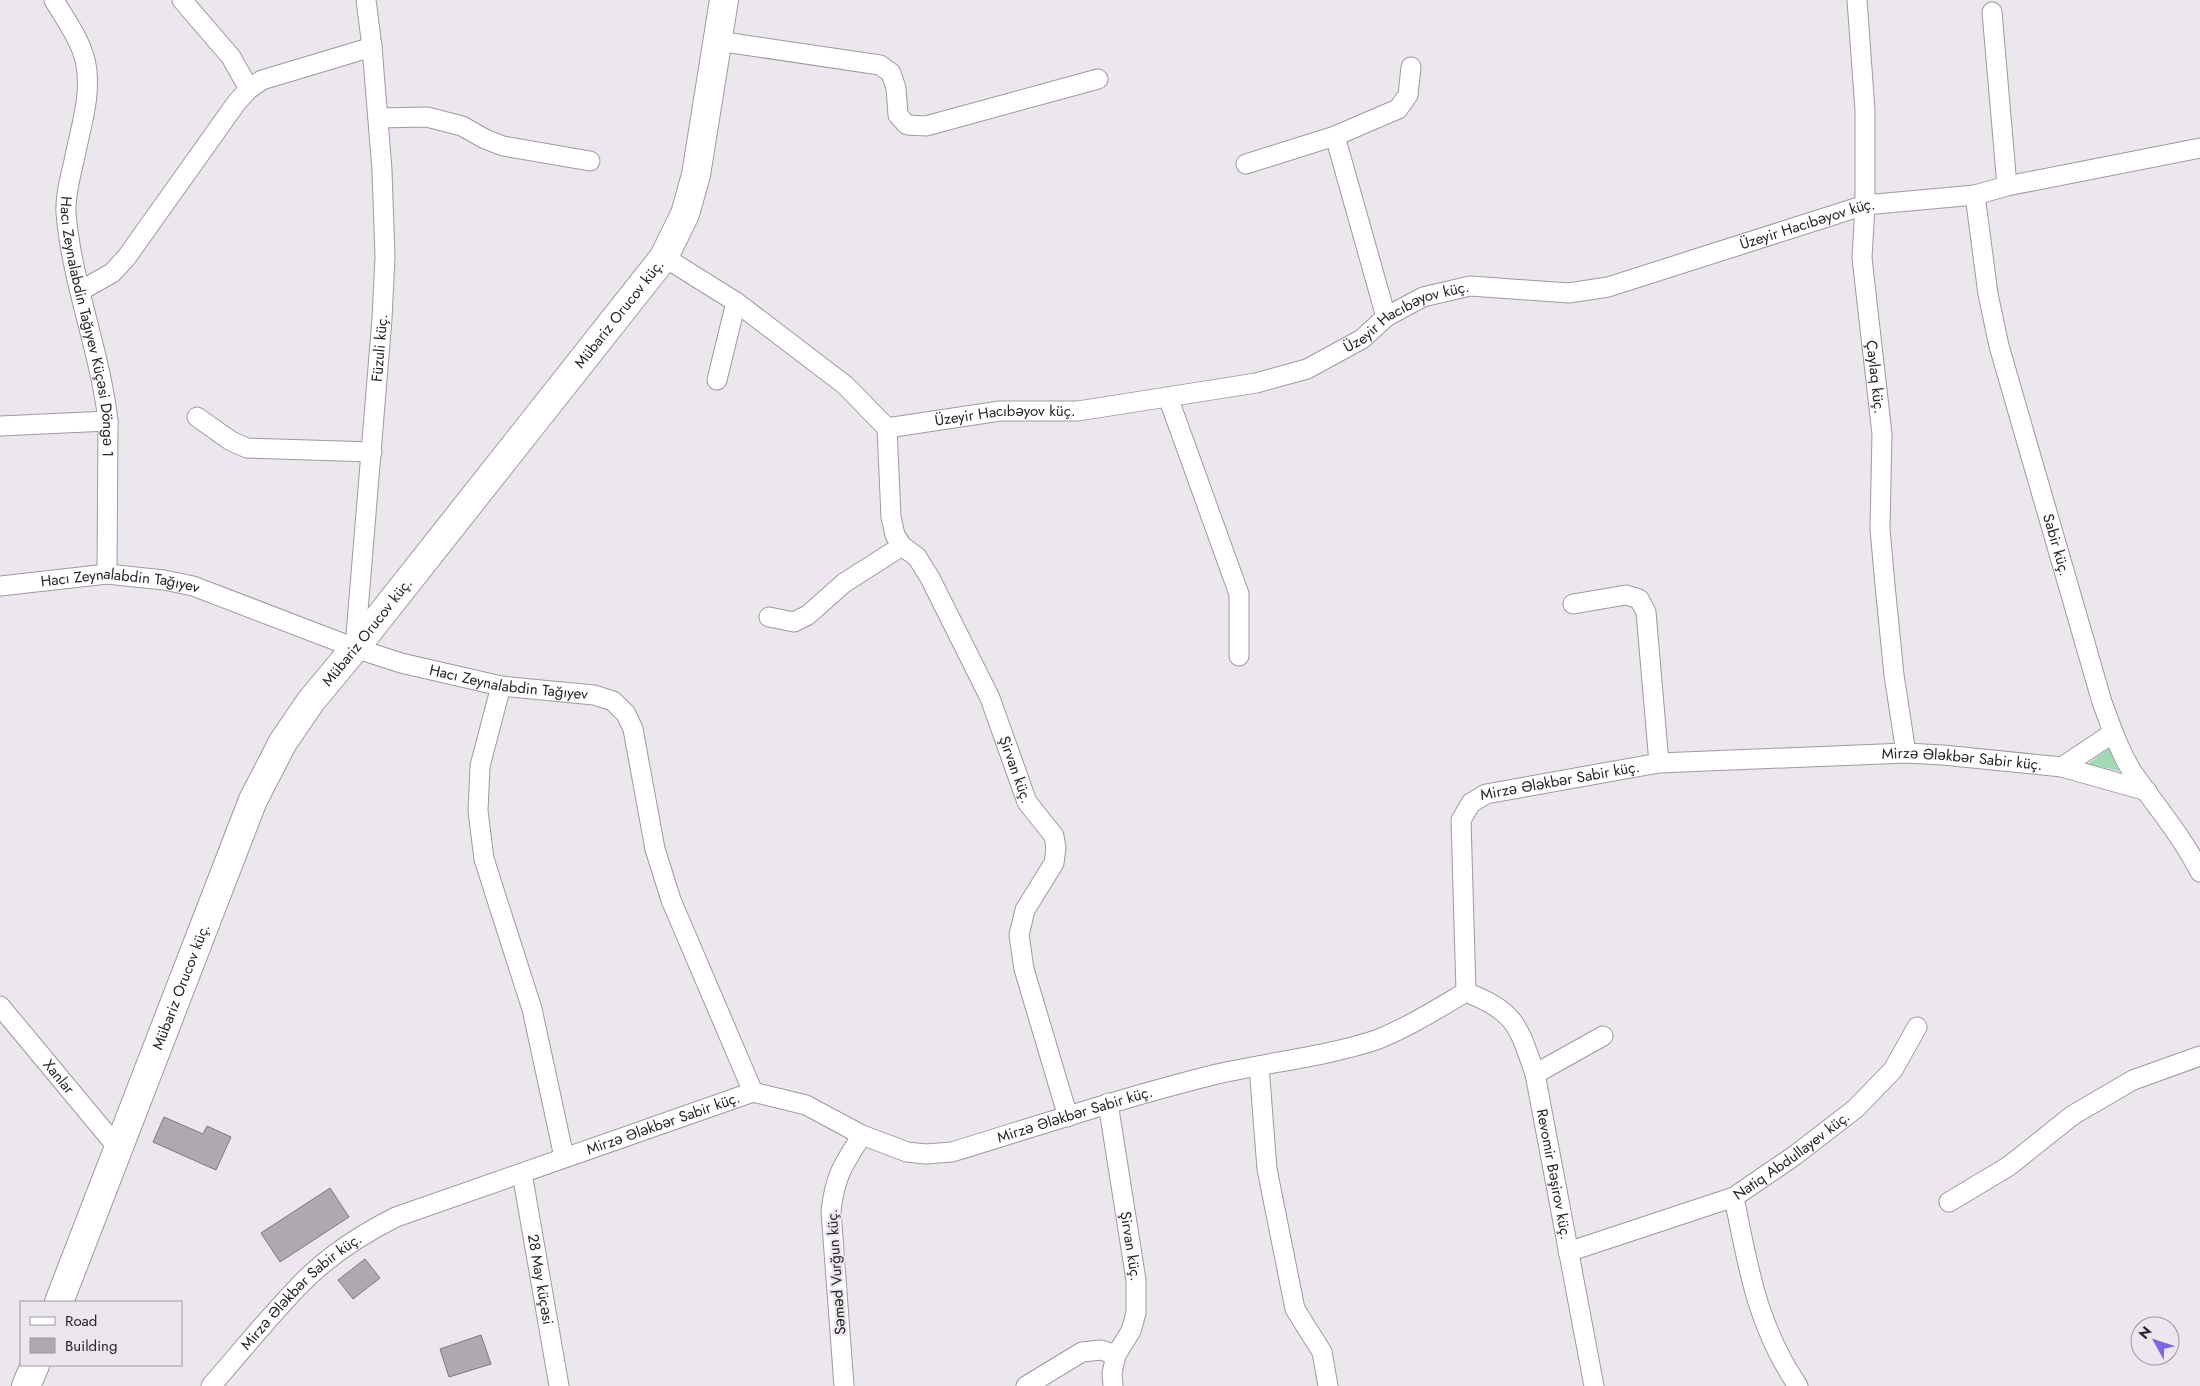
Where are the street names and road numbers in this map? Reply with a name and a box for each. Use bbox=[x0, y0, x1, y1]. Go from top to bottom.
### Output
street label: Üzeyir Hacıbəyov küç. bbox=[1737, 193, 1876, 255]
street label: Hacı Zeynalabdin Tağıyev Küçəsi Döngə 1 bbox=[55, 195, 119, 457]
street label: Mübariz Orucov küç. bbox=[569, 255, 669, 373]
street label: Üzeyir Hacıbəyov küç. bbox=[1339, 276, 1471, 358]
street label: Füzuli küç. bbox=[366, 314, 393, 383]
street label: Çaylaq küç. bbox=[1860, 339, 1891, 415]
street label: Üzeyir Hacıbəyov küç. bbox=[933, 400, 1075, 432]
street label: Sabir küç. bbox=[2037, 511, 2076, 579]
street label: Hacı Zeynalabdin Tağıyev bbox=[39, 563, 203, 599]
street label: Mübariz Orucov küç. bbox=[317, 573, 417, 691]
street label: Hacı Zeynalabdin Tağıyev bbox=[427, 659, 589, 705]
street label: Şirvan küç. bbox=[993, 733, 1038, 806]
street label: Mirzə Ələkbər Sabir küç. bbox=[1881, 742, 2043, 776]
street label: Mirzə Ələkbər Sabir küç. bbox=[1479, 756, 1641, 806]
street label: Mübariz Orucov küç. bbox=[146, 920, 215, 1053]
street label: Xanlar bbox=[38, 1055, 80, 1100]
street label: Mirzə Ələkbər Sabir küç. bbox=[994, 1081, 1155, 1148]
street label: Mirzə Ələkbər Sabir küç. bbox=[583, 1086, 743, 1160]
street label: Natiq Abdullayev küç. bbox=[1729, 1106, 1855, 1205]
street label: Revomir Bəşirov küç. bbox=[1531, 1107, 1577, 1241]
street label: Səməd Vurğun küç. bbox=[821, 1208, 851, 1336]
street label: Şirvan küç. bbox=[1114, 1210, 1147, 1283]
street label: Mirzə Ələkbər Sabir küç. bbox=[235, 1228, 366, 1355]
street label: 28 May küçəsi bbox=[522, 1232, 559, 1326]

